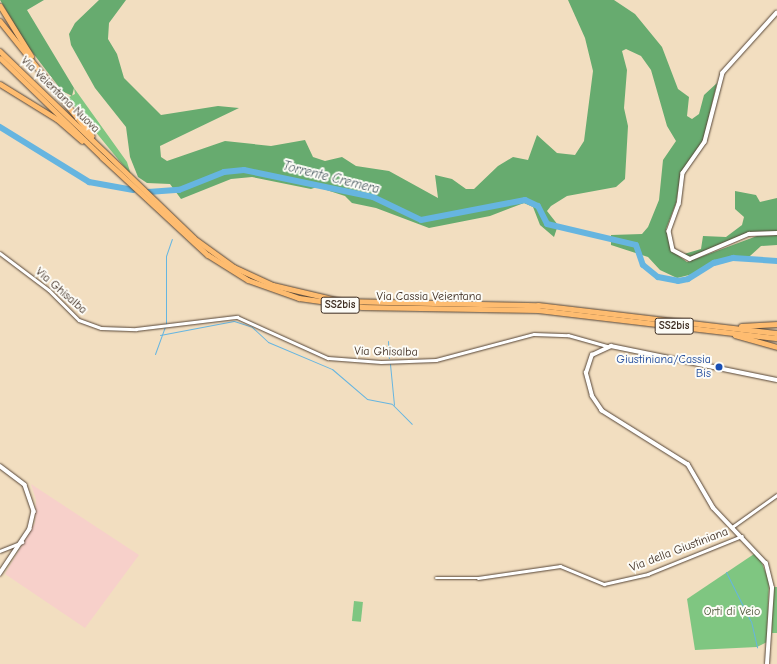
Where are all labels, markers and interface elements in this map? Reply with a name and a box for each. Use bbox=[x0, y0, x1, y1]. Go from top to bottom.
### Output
street label: Via Veientana Nuova bbox=[18, 54, 102, 136]
water label: Torrente Cremera bbox=[281, 158, 381, 198]
street label: Via Ghisalba bbox=[32, 265, 90, 317]
street label: Via Cassia Veientana bbox=[376, 290, 482, 304]
road number: SS2bis bbox=[320, 296, 360, 314]
road number: SS2bis bbox=[654, 317, 694, 335]
street label: Via Ghisalba bbox=[354, 344, 418, 360]
place label: Giustiniana/Cassia Bis bbox=[616, 353, 711, 381]
marker: Giustiniana/Cassia Bis bbox=[714, 362, 724, 372]
street label: Via della Giustiniana bbox=[628, 525, 730, 575]
park label: Orti di Veio bbox=[704, 605, 760, 619]

